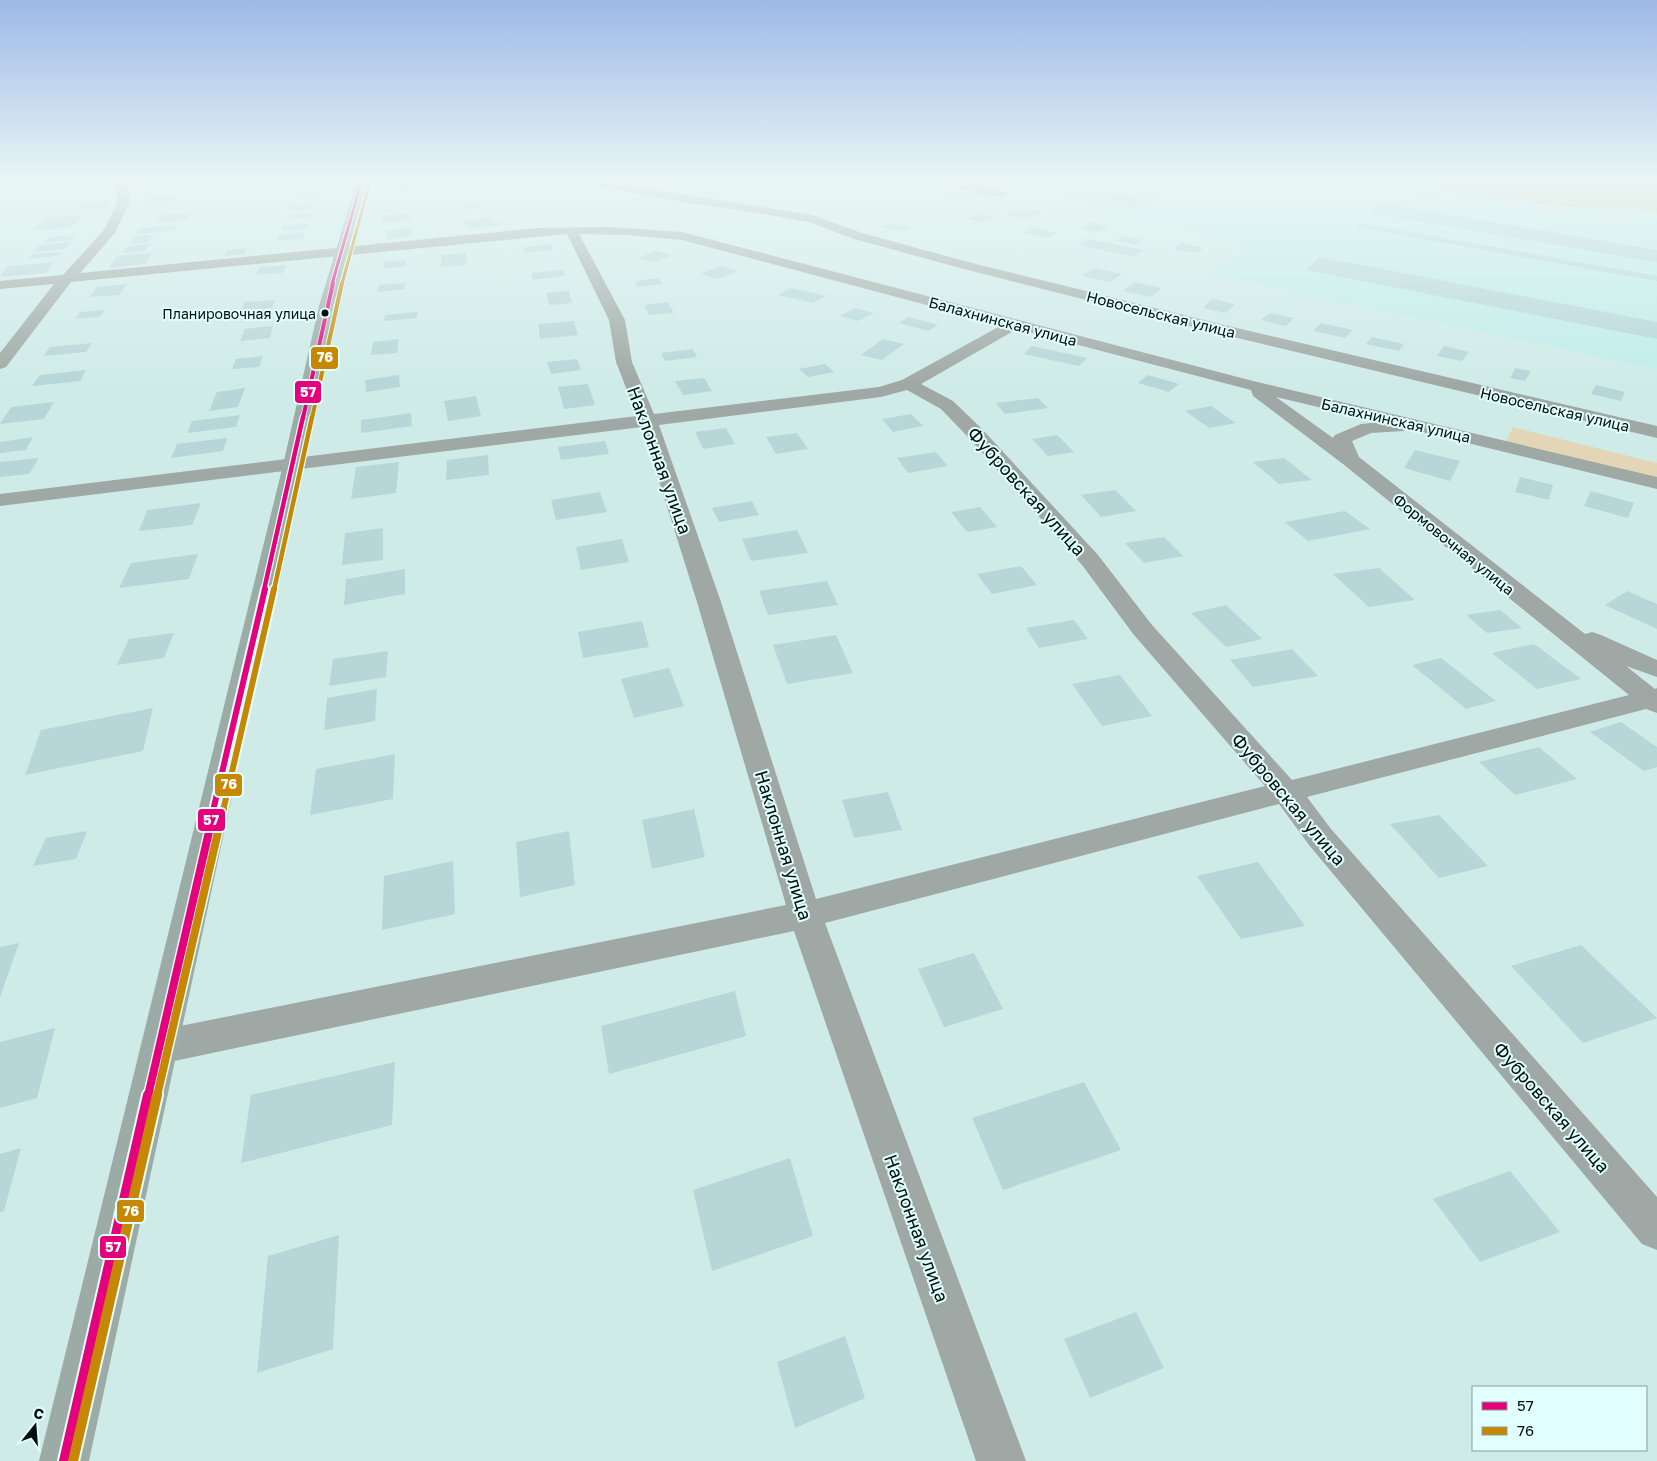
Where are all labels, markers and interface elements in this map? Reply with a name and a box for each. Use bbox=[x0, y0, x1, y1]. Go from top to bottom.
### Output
street label: Новосельская улица bbox=[1085, 287, 1237, 341]
street label: Балахнинская улица bbox=[927, 293, 1079, 349]
place label: Планировочная улица bbox=[162, 305, 316, 322]
marker: Планировочная улица bbox=[320, 308, 330, 318]
line badge: 76 bbox=[310, 346, 339, 370]
text: 76 bbox=[317, 348, 333, 365]
line badge: 57 bbox=[294, 380, 322, 404]
text: 57 bbox=[300, 383, 316, 400]
street label: Наклонная улица bbox=[623, 383, 697, 537]
street label: Новосельская улица bbox=[1479, 383, 1631, 435]
street label: Балахнинская улица bbox=[1320, 394, 1472, 446]
street label: Фубровская улица bbox=[963, 422, 1091, 560]
street label: Формовочная улица bbox=[1390, 490, 1518, 598]
street label: Фубровская улица bbox=[1227, 728, 1351, 870]
street label: Наклонная улица bbox=[751, 767, 817, 923]
line badge: 76 bbox=[214, 773, 243, 797]
text: 76 bbox=[221, 775, 237, 792]
line badge: 57 bbox=[197, 808, 226, 832]
text: 57 bbox=[203, 811, 219, 828]
street label: Фубровская улица bbox=[1489, 1037, 1615, 1177]
street label: Наклонная улица bbox=[880, 1151, 954, 1305]
line badge: 76 bbox=[116, 1199, 145, 1223]
text: 76 bbox=[123, 1202, 139, 1219]
line badge: 57 bbox=[99, 1235, 127, 1259]
text: 57 bbox=[105, 1238, 121, 1255]
legend bbox=[1472, 1386, 1647, 1451]
text: 57 bbox=[1517, 1396, 1534, 1414]
north arrow bbox=[10, 1401, 60, 1451]
text: С bbox=[32, 1404, 46, 1423]
text: 76 bbox=[1517, 1421, 1534, 1439]

